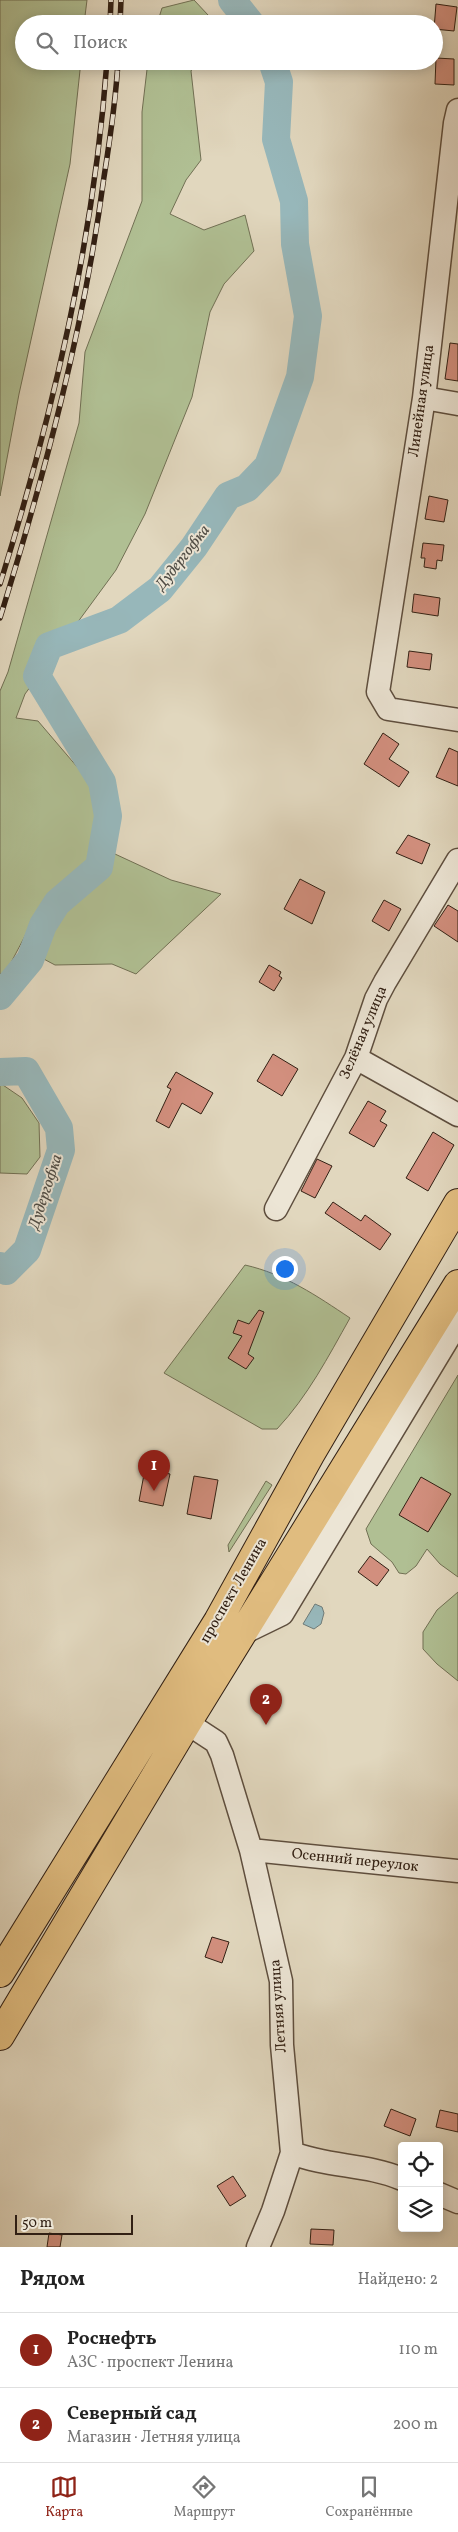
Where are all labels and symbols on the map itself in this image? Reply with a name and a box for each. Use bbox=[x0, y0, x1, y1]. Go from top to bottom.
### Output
street label: Линейная улица bbox=[404, 343, 440, 459]
water label: Дудергофка bbox=[150, 520, 216, 596]
street label: Зелёная улица bbox=[335, 983, 393, 1083]
water label: Дудергофка bbox=[23, 1151, 69, 1233]
your location bbox=[272, 1256, 298, 1282]
pin: 1 bbox=[138, 1450, 170, 1491]
street label: проспект Ленина bbox=[195, 1534, 273, 1648]
pin: 2 bbox=[250, 1684, 282, 1725]
street label: Осенний переулок bbox=[290, 1844, 420, 1878]
street label: Летняя улица bbox=[265, 1958, 293, 2054]
scale bar bbox=[15, 2212, 132, 2235]

